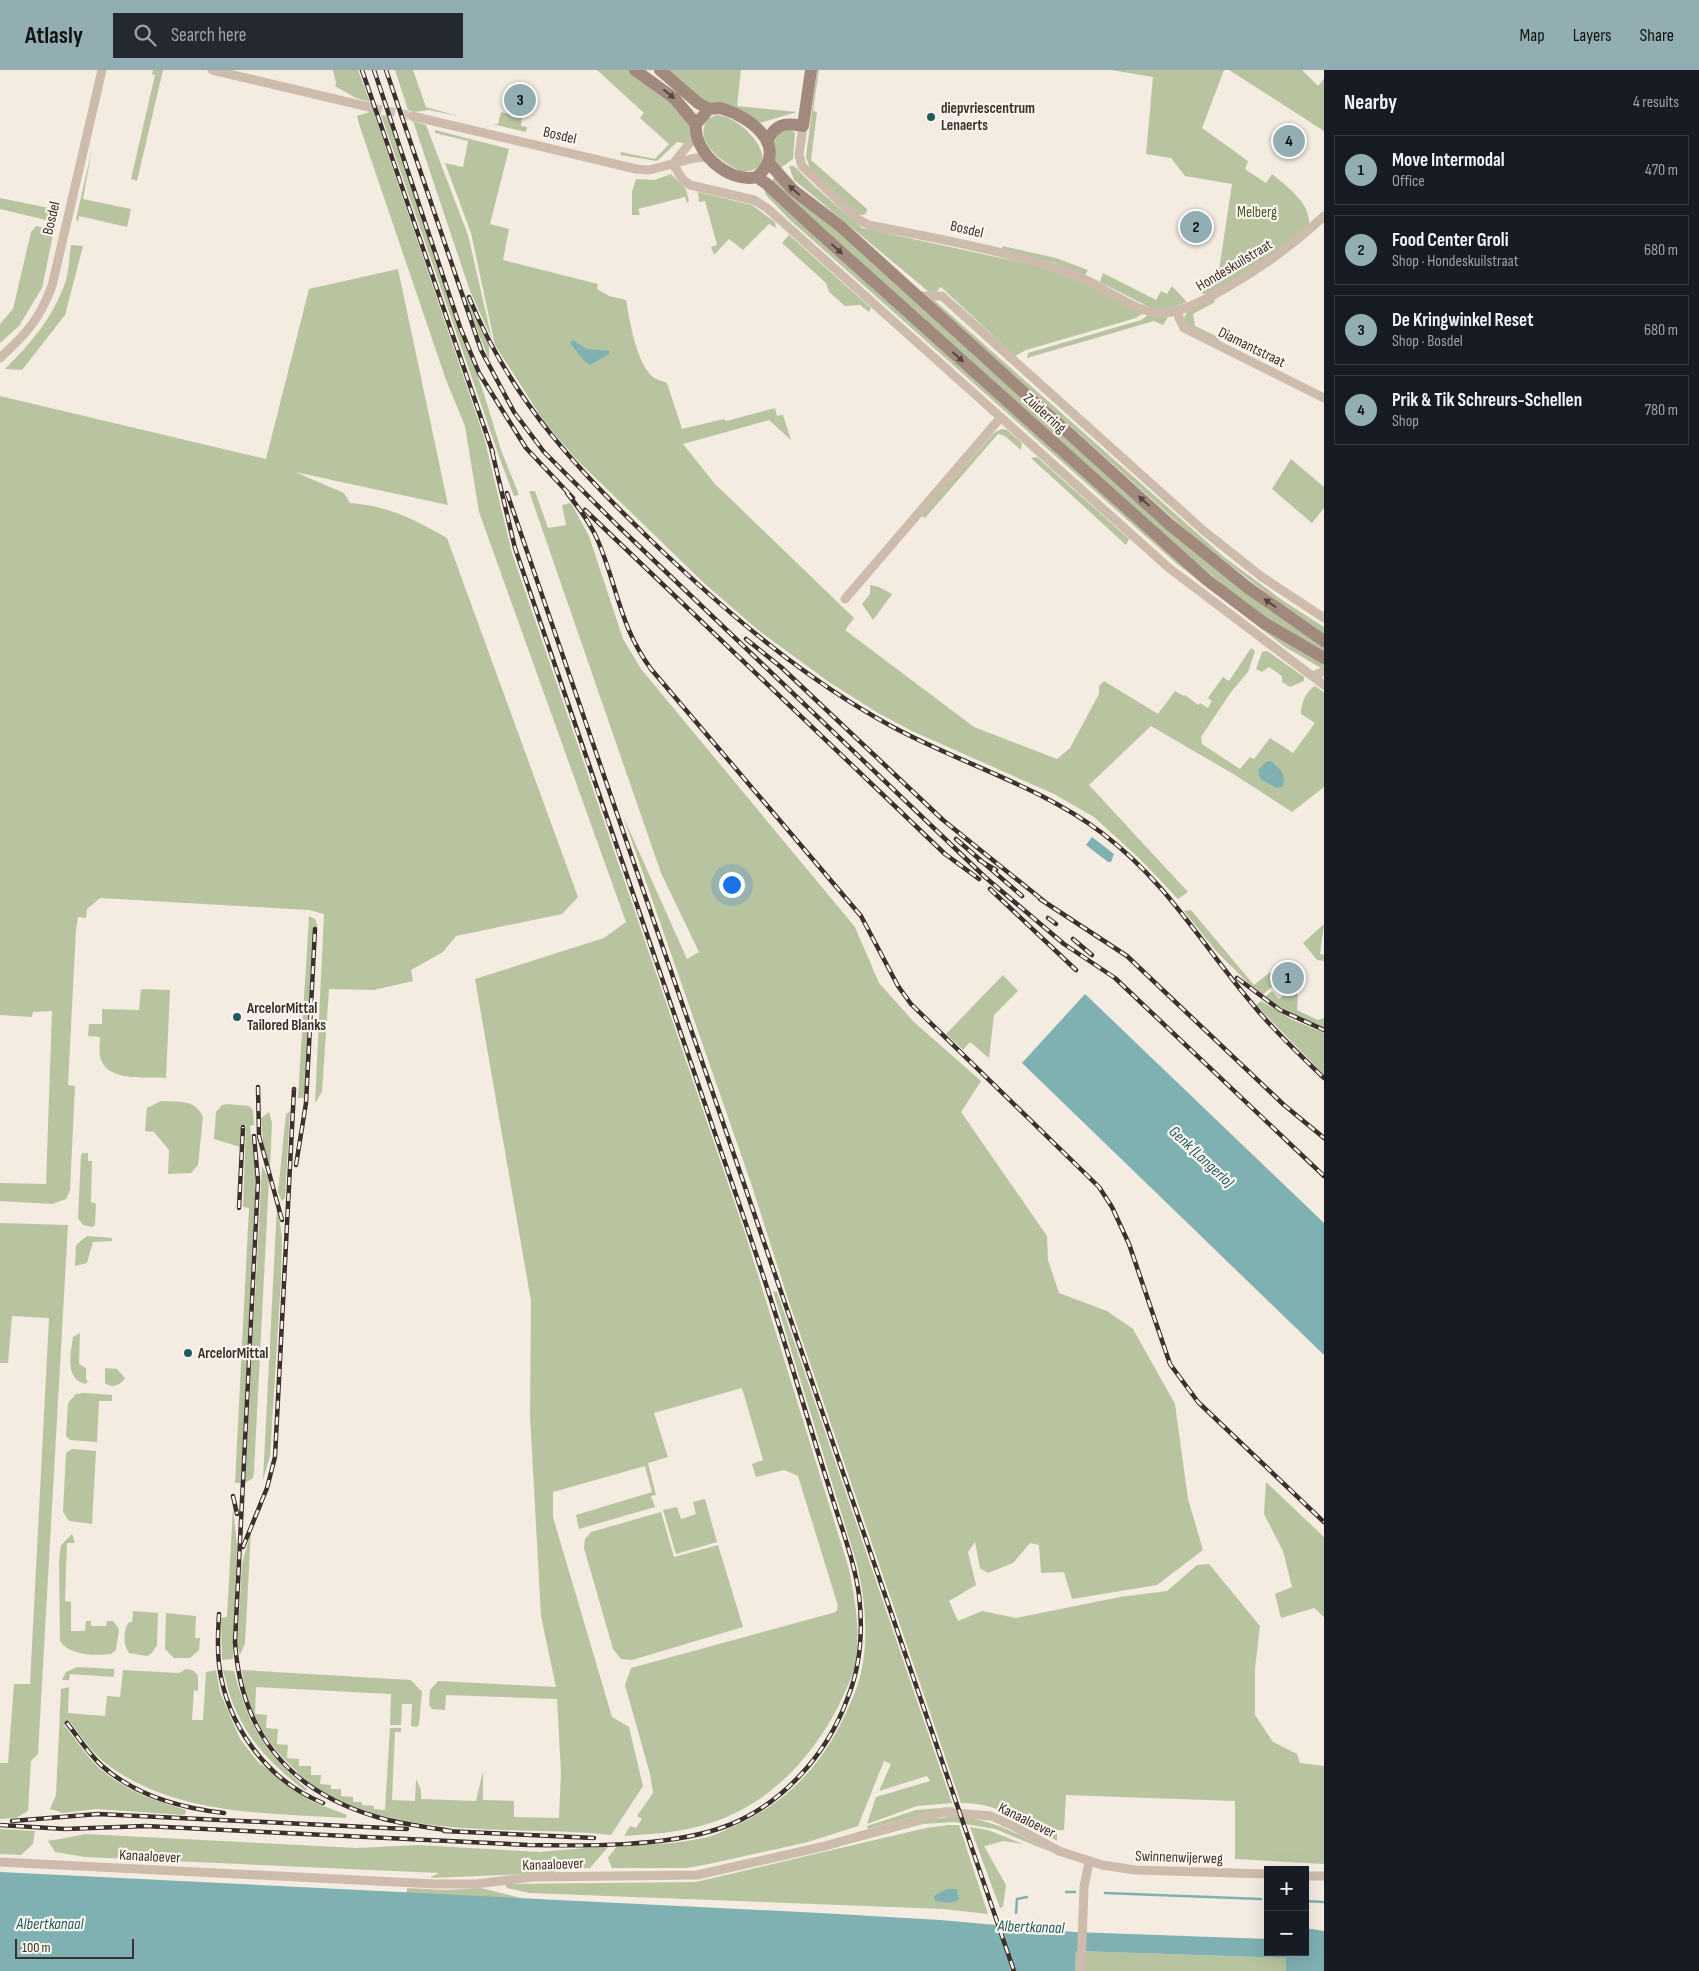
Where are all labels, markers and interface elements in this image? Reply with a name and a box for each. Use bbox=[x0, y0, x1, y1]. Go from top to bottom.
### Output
search box bbox=[113, 13, 463, 58]
text: Atlasly bbox=[25, 21, 83, 50]
icon: search bbox=[131, 21, 159, 49]
text: Search here bbox=[171, 24, 246, 47]
text: Map bbox=[1520, 25, 1545, 46]
text: Layers bbox=[1573, 25, 1612, 46]
text: Share bbox=[1640, 25, 1674, 46]
pin: 3 bbox=[504, 81, 536, 119]
one-way arrow bbox=[662, 88, 674, 100]
text: Nearby bbox=[1344, 90, 1397, 115]
text: 4 results bbox=[1633, 93, 1679, 112]
place label: diepvriescentrum Lenaerts bbox=[941, 99, 1035, 135]
marker: diepvriescentrum Lenaerts bbox=[925, 111, 937, 123]
street label: Bosdel bbox=[541, 122, 578, 148]
pin: 4 bbox=[1273, 122, 1305, 160]
text: Move Intermodal bbox=[1392, 149, 1505, 172]
text: 1 bbox=[1358, 161, 1364, 180]
text: 470 m bbox=[1645, 161, 1678, 180]
text: Office bbox=[1392, 172, 1425, 191]
one-way arrow bbox=[788, 185, 801, 196]
street label: Bosdel bbox=[38, 200, 64, 237]
park label: Melberg bbox=[1237, 203, 1277, 222]
pin: 2 bbox=[1180, 208, 1212, 246]
street label: Bosdel bbox=[948, 216, 985, 242]
text: Food Center Groli bbox=[1392, 229, 1509, 252]
street label: Hondeskuilstraat bbox=[1193, 235, 1276, 296]
text: 2 bbox=[1357, 241, 1365, 260]
text: 680 m bbox=[1644, 241, 1678, 260]
one-way arrow bbox=[831, 243, 843, 255]
text: Shop · Hondeskuilstraat bbox=[1392, 252, 1519, 271]
text: De Kringwinkel Reset bbox=[1392, 309, 1533, 332]
text: 3 bbox=[1357, 321, 1365, 340]
text: 680 m bbox=[1644, 321, 1678, 340]
street label: Diamantstraat bbox=[1215, 323, 1289, 372]
text: Shop · Bosdel bbox=[1392, 332, 1463, 351]
one-way arrow bbox=[952, 351, 964, 363]
street label: Zuiderring bbox=[1019, 389, 1070, 438]
text: Prik & Tik Schreurs-Schellen bbox=[1392, 389, 1582, 412]
text: 4 bbox=[1357, 401, 1365, 420]
text: 780 m bbox=[1645, 401, 1678, 420]
text: Shop bbox=[1392, 412, 1419, 431]
one-way arrow bbox=[1139, 495, 1151, 507]
one-way arrow bbox=[1263, 598, 1277, 608]
your location bbox=[719, 872, 745, 898]
pin: 1 bbox=[1272, 959, 1304, 997]
place label: ArcelorMittal Tailored Blanks bbox=[246, 999, 326, 1035]
marker: ArcelorMittal Tailored Blanks bbox=[231, 1011, 243, 1023]
water label: Genk (Langerlo) bbox=[1165, 1122, 1238, 1192]
place label: ArcelorMittal bbox=[197, 1344, 268, 1363]
marker: ArcelorMittal bbox=[182, 1347, 194, 1359]
street label: Kanaaloever bbox=[995, 1798, 1059, 1843]
street label: Kanaaloever bbox=[119, 1845, 182, 1868]
street label: Swinnenwijerweg bbox=[1135, 1846, 1223, 1869]
street label: Kanaaloever bbox=[522, 1854, 585, 1875]
map controls bbox=[1264, 1866, 1309, 1956]
button: + bbox=[1264, 1866, 1309, 1911]
button: − bbox=[1264, 1911, 1309, 1956]
water label: Albertkanaal bbox=[16, 1915, 84, 1934]
water label: Albertkanaal bbox=[996, 1917, 1066, 1938]
scale bar bbox=[15, 1936, 134, 1959]
text: 100 m bbox=[22, 1939, 51, 1956]

